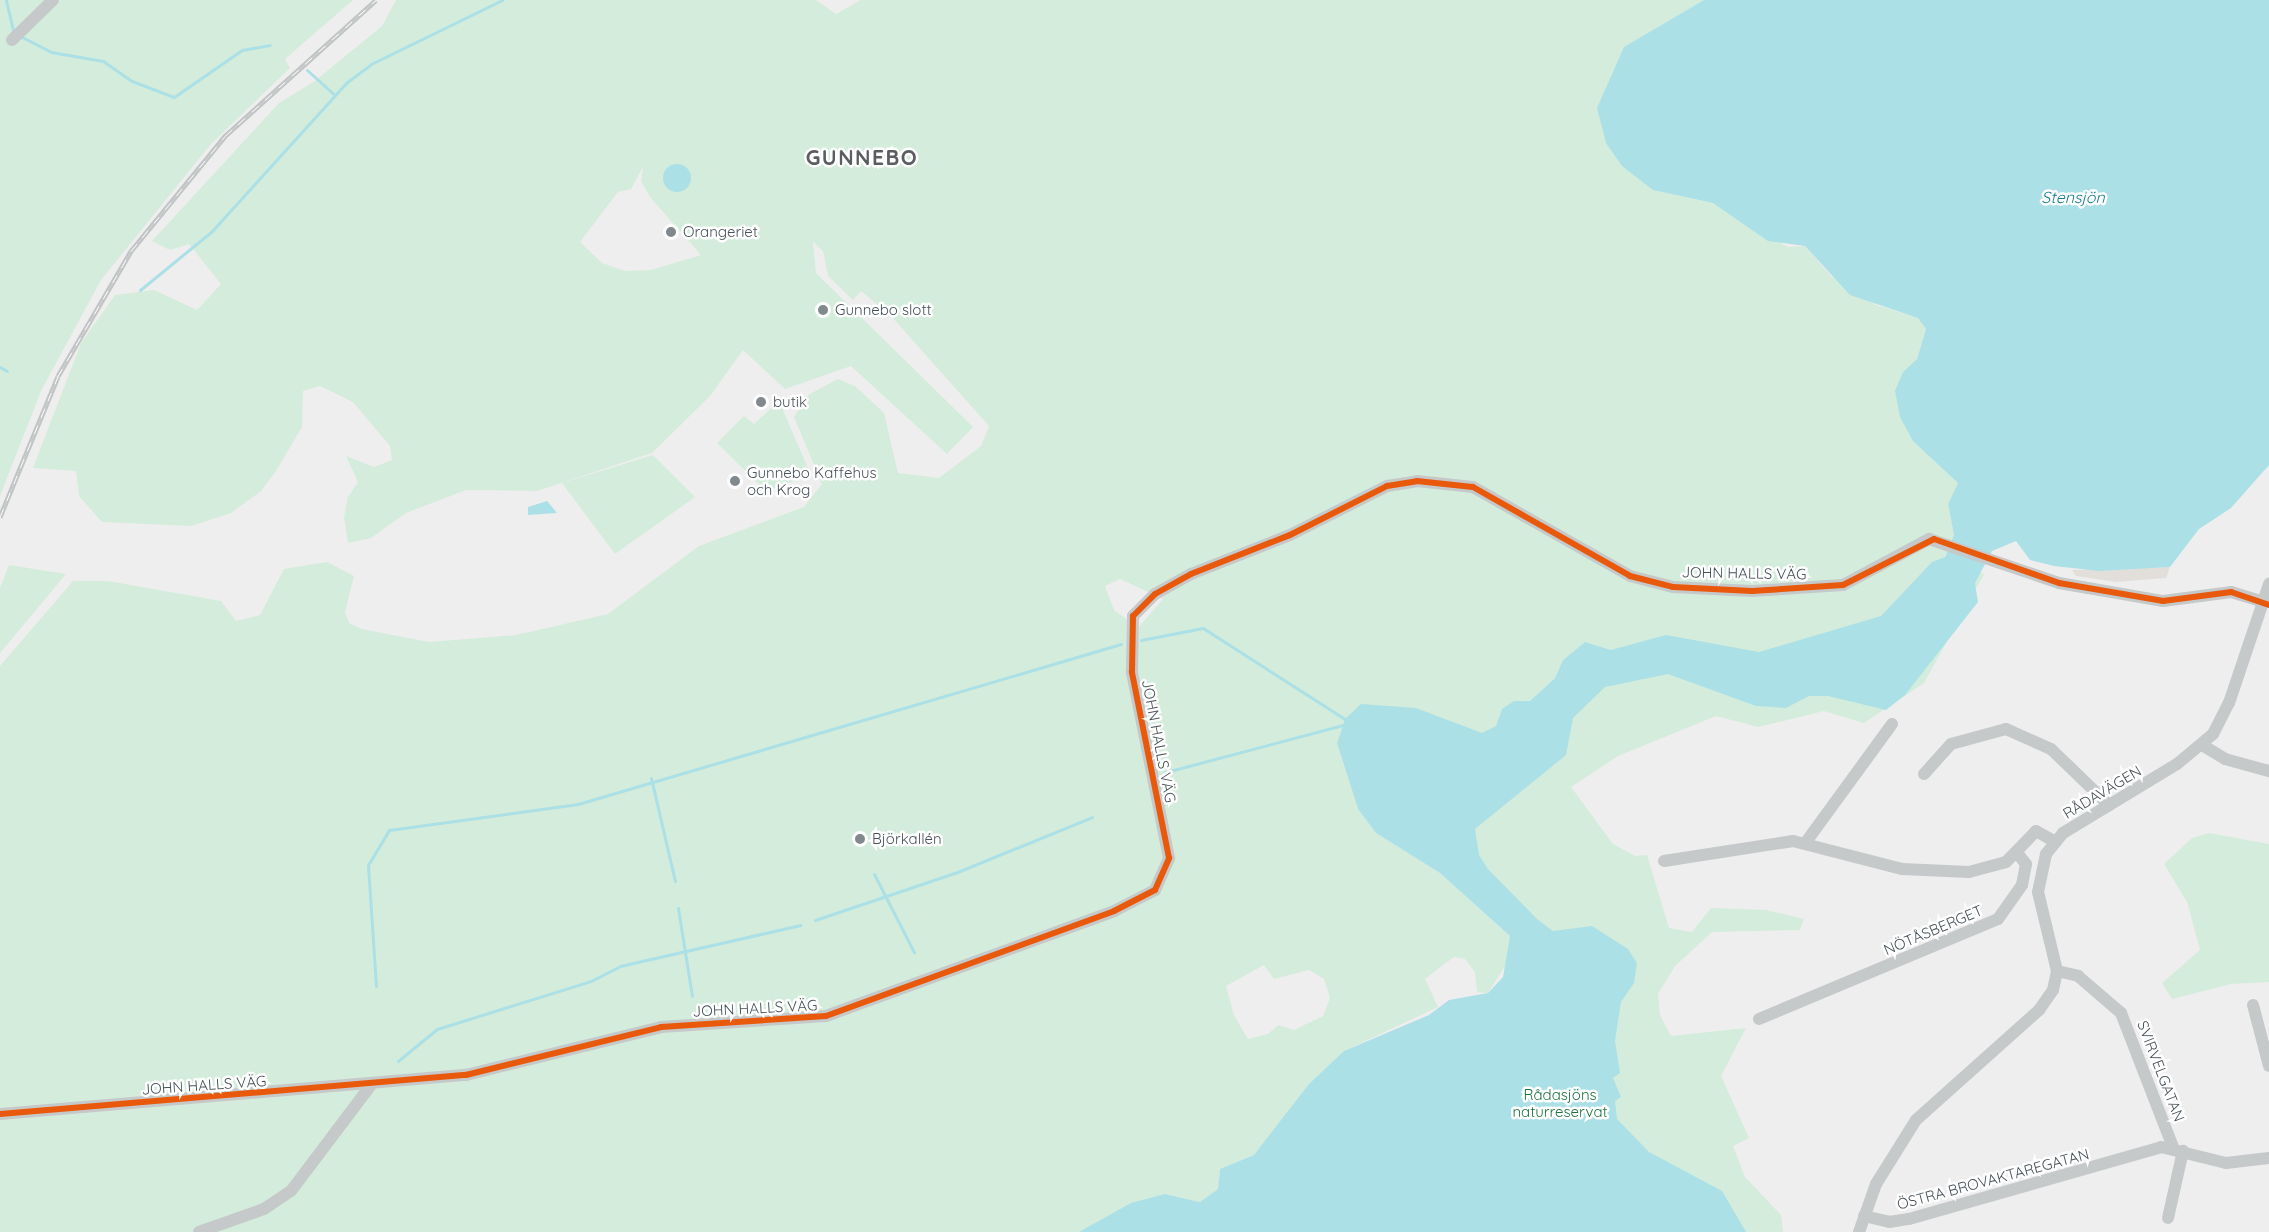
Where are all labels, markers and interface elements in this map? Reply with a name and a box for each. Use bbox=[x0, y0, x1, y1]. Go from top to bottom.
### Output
district label: GUNNEBO bbox=[806, 144, 918, 170]
water label: Stensjön bbox=[2041, 187, 2105, 207]
place label: Orangeriet bbox=[683, 223, 758, 241]
marker: Orangeriet bbox=[664, 225, 678, 239]
place label: Gunnebo slott bbox=[835, 301, 932, 319]
marker: Gunnebo slott bbox=[816, 303, 830, 317]
place label: butik bbox=[773, 393, 807, 411]
marker: butik bbox=[754, 395, 768, 409]
place label: Gunnebo Kaffehus och Krog bbox=[747, 463, 877, 498]
marker: Gunnebo Kaffehus och Krog bbox=[728, 474, 742, 488]
street label: JOHN HALLS VÄG bbox=[1681, 563, 1807, 583]
street label: JOHN HALLS VÄG bbox=[1138, 678, 1180, 804]
street label: RÅDAVÄGEN bbox=[2059, 762, 2145, 822]
place label: Björkallén bbox=[872, 830, 942, 848]
marker: Björkallén bbox=[853, 832, 867, 846]
street label: NÖTÅSBERGET bbox=[1881, 901, 1985, 959]
street label: JOHN HALLS VÄG bbox=[692, 996, 818, 1020]
street label: SVIRVELGATAN bbox=[2133, 1018, 2189, 1124]
street label: JOHN HALLS VÄG bbox=[141, 1072, 267, 1098]
park label: Rådasjöns naturreservat bbox=[1512, 1085, 1608, 1120]
street label: ÖSTRA BROVAKTAREGATAN bbox=[1895, 1145, 2091, 1213]

